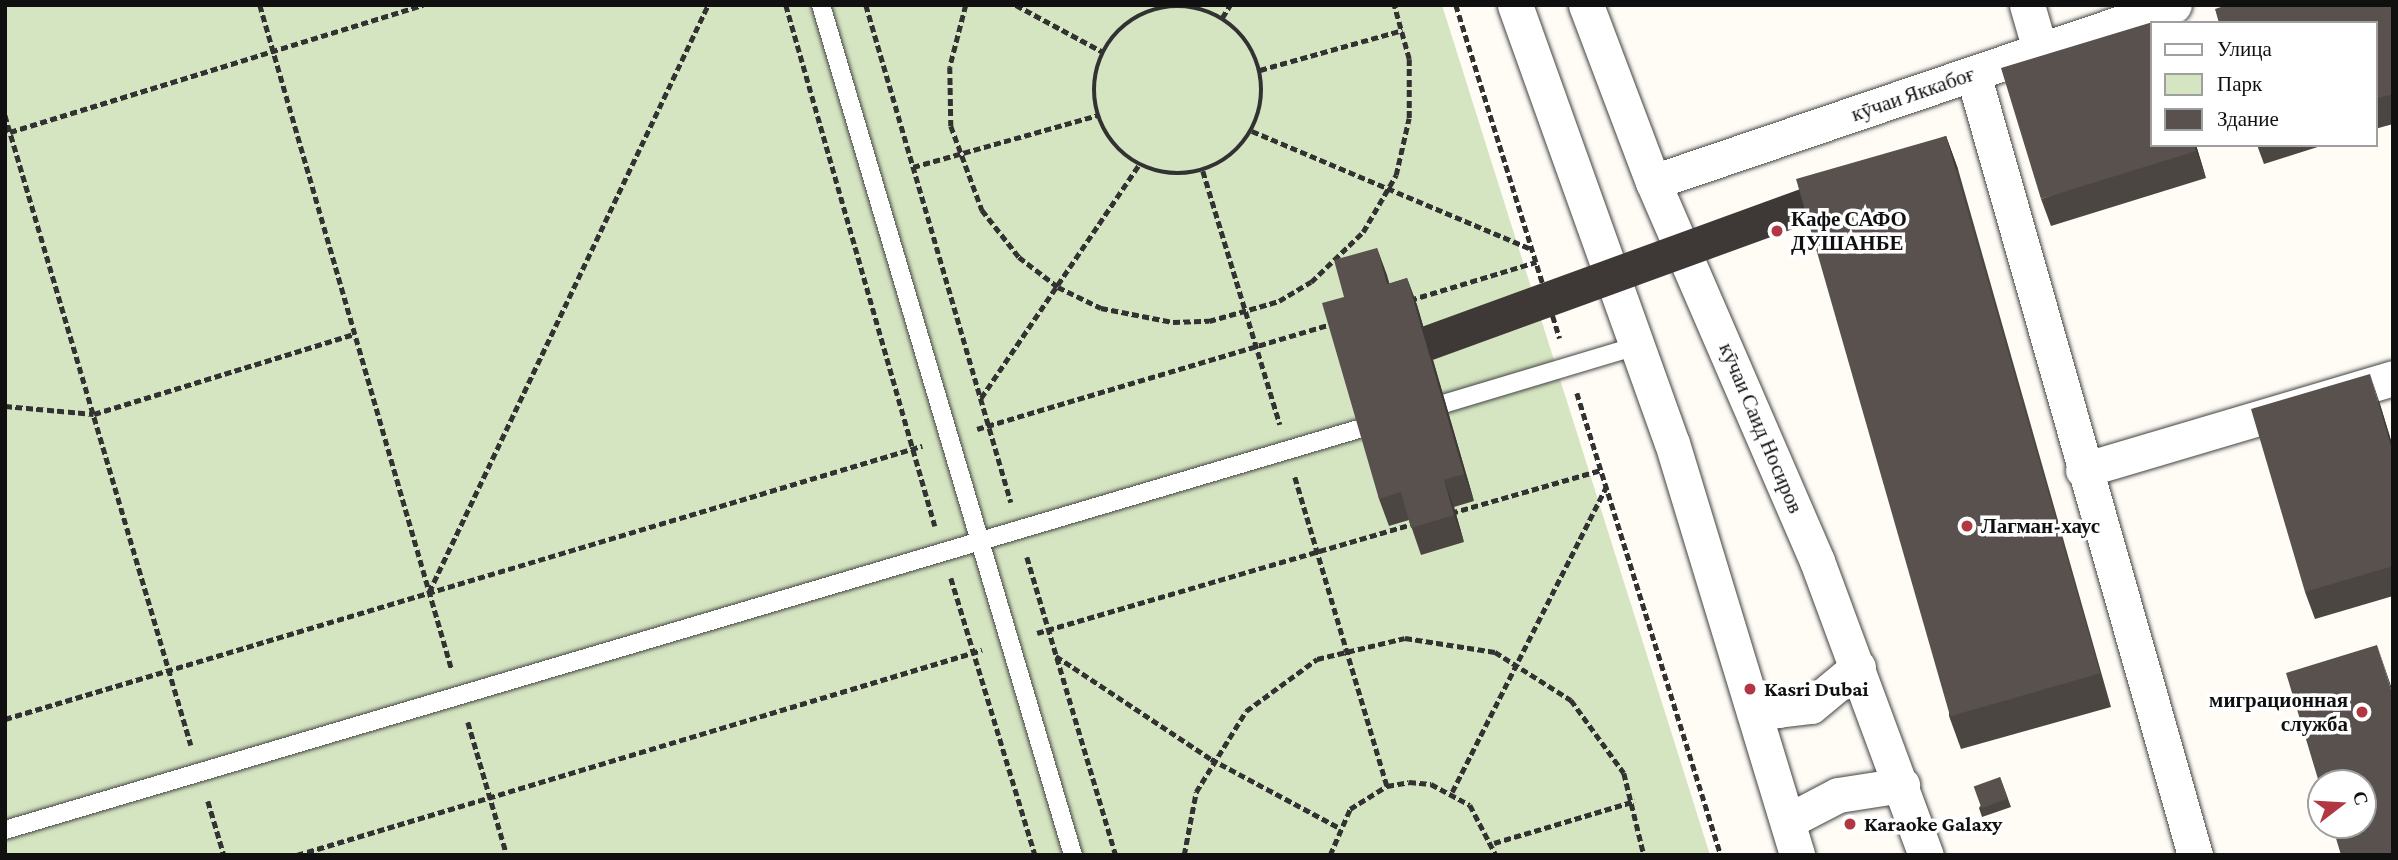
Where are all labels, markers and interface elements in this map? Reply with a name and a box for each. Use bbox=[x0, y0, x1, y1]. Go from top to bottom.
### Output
legend bbox=[2150, 21, 2377, 147]
text: Улица bbox=[2217, 37, 2272, 61]
street label: кӯчаи Яккабоғ bbox=[1848, 61, 1978, 127]
text: Парк bbox=[2217, 72, 2262, 96]
text: Здание bbox=[2217, 107, 2279, 131]
place label: Кафе САФО ДУШАНБЕ bbox=[1791, 206, 1907, 256]
marker: Кафе САФО ДУШАНБЕ bbox=[1769, 223, 1785, 239]
street label: кӯчаи Саид Носиров bbox=[1714, 339, 1808, 517]
place label: Лагман-хаус bbox=[1981, 513, 2100, 539]
marker: Лагман-хаус bbox=[1959, 518, 1975, 534]
place label: Kasri Dubai bbox=[1764, 676, 1869, 702]
marker: Kasri Dubai bbox=[1742, 681, 1758, 697]
place label: миграционная служба bbox=[2209, 687, 2348, 737]
marker: миграционная служба bbox=[2354, 704, 2370, 720]
north arrow bbox=[2307, 769, 2377, 839]
text: С bbox=[2349, 789, 2373, 808]
place label: Karaoke Galaxy bbox=[1864, 811, 2002, 837]
marker: Karaoke Galaxy bbox=[1842, 816, 1858, 832]

